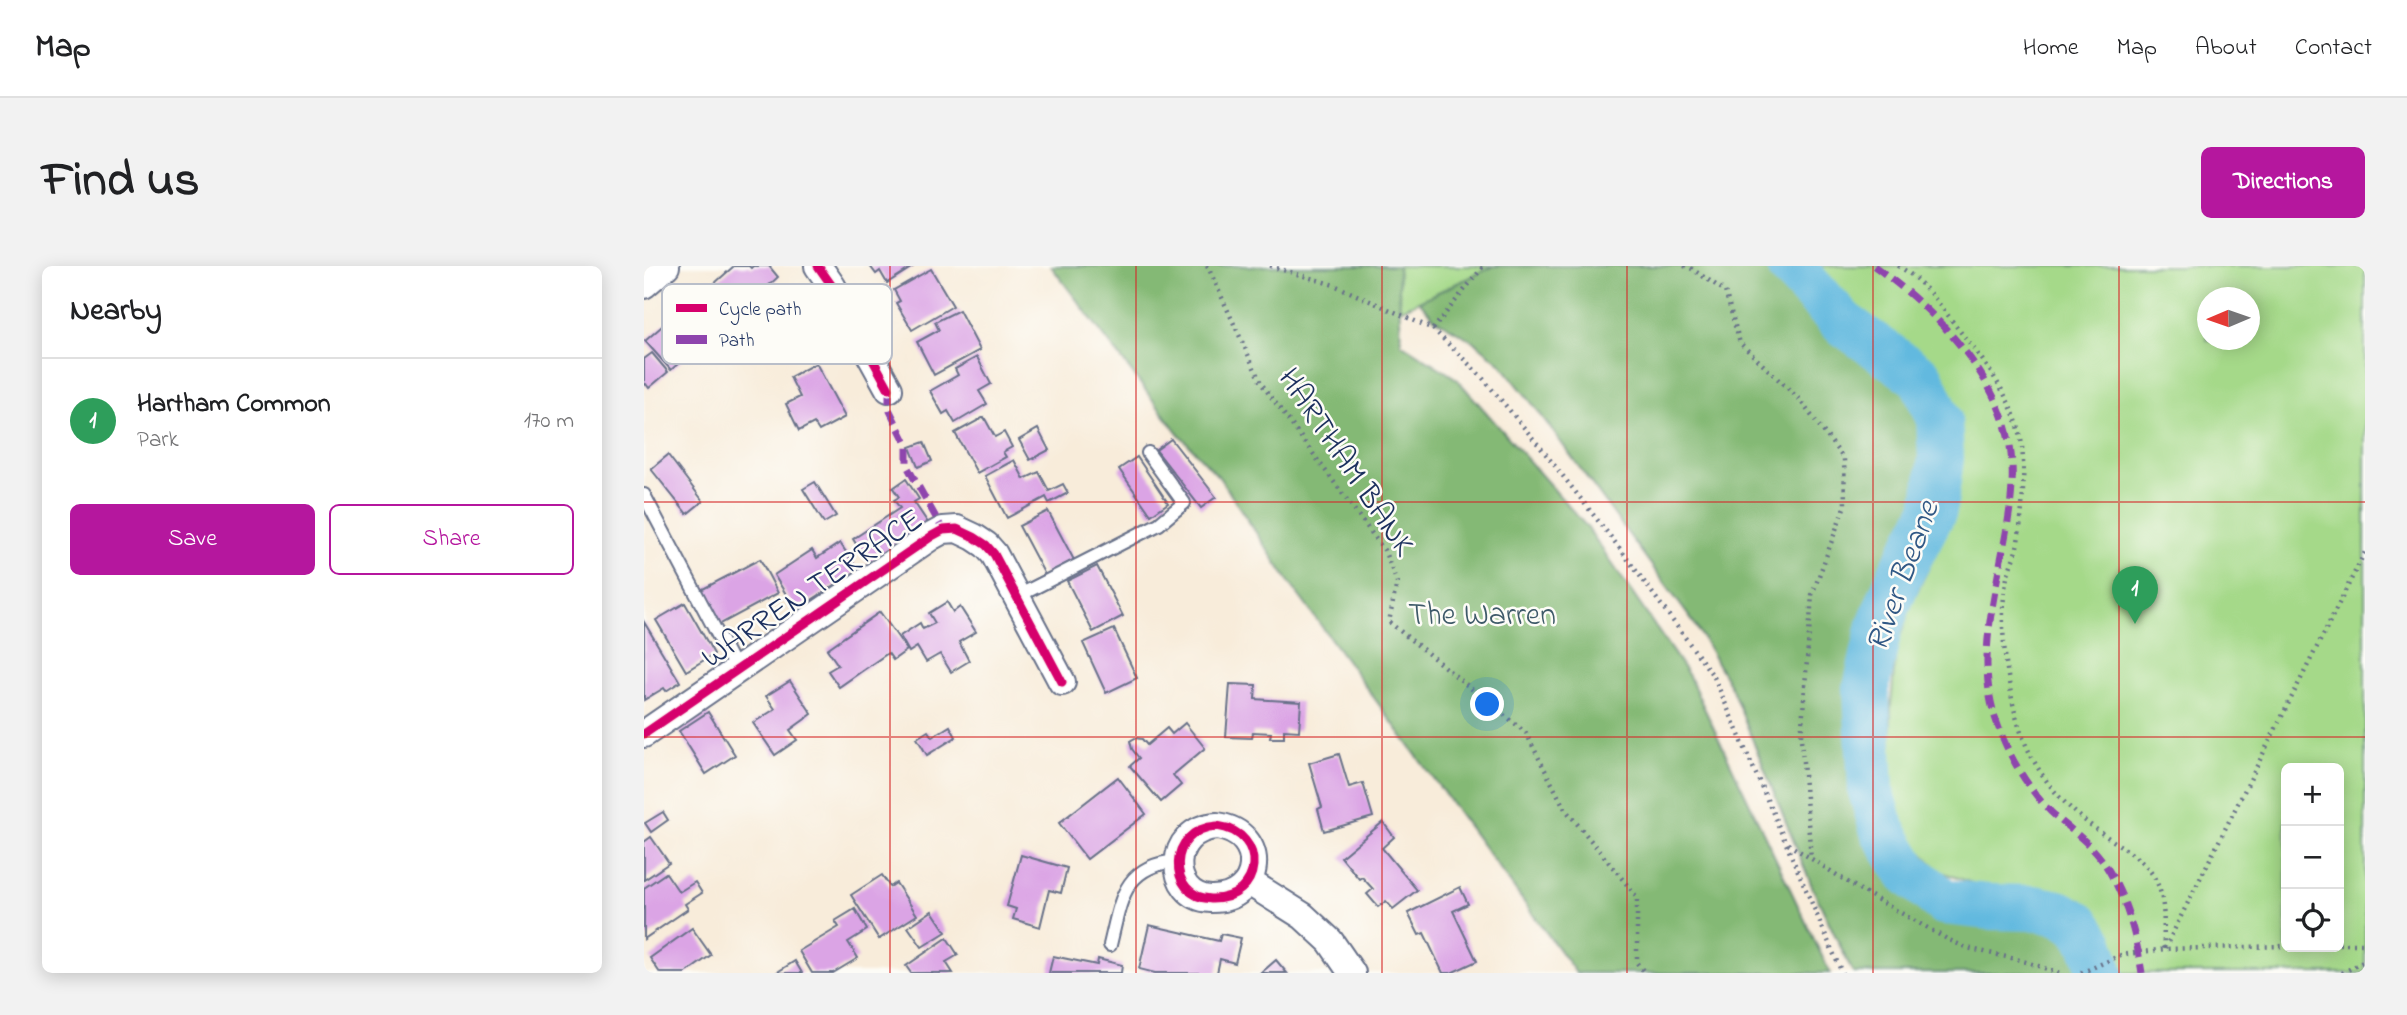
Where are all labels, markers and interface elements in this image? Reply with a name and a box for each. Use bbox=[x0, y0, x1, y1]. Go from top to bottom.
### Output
text: Map bbox=[35, 24, 91, 72]
text: Home bbox=[2023, 31, 2079, 66]
text: Map bbox=[2117, 31, 2157, 66]
text: About bbox=[2195, 31, 2257, 66]
text: Contact bbox=[2295, 31, 2372, 66]
text: Find us bbox=[42, 146, 199, 218]
button: Directions bbox=[2201, 147, 2365, 218]
legend bbox=[662, 284, 892, 364]
north arrow bbox=[2197, 287, 2260, 350]
text: Nearby bbox=[70, 290, 162, 334]
text: Cycle path bbox=[719, 297, 801, 325]
text: Path bbox=[719, 328, 755, 355]
street label: HARTHAM BANK bbox=[1264, 359, 1426, 567]
text: Hartham Common bbox=[137, 386, 331, 424]
text: 1 bbox=[89, 405, 97, 438]
text: 170 m bbox=[524, 405, 574, 438]
text: Park bbox=[137, 424, 179, 457]
water label: River Beane bbox=[1855, 494, 1954, 659]
street label: WARREN TERRACE bbox=[693, 498, 933, 682]
button: Save bbox=[70, 504, 315, 575]
button: Share bbox=[329, 504, 574, 575]
pin: 1 bbox=[2112, 566, 2158, 624]
park label: The Warren bbox=[1408, 593, 1556, 640]
your location bbox=[1470, 687, 1504, 721]
map controls bbox=[2281, 763, 2344, 952]
button: + bbox=[2281, 763, 2344, 826]
button: − bbox=[2281, 826, 2344, 889]
button: locate bbox=[2281, 889, 2344, 952]

